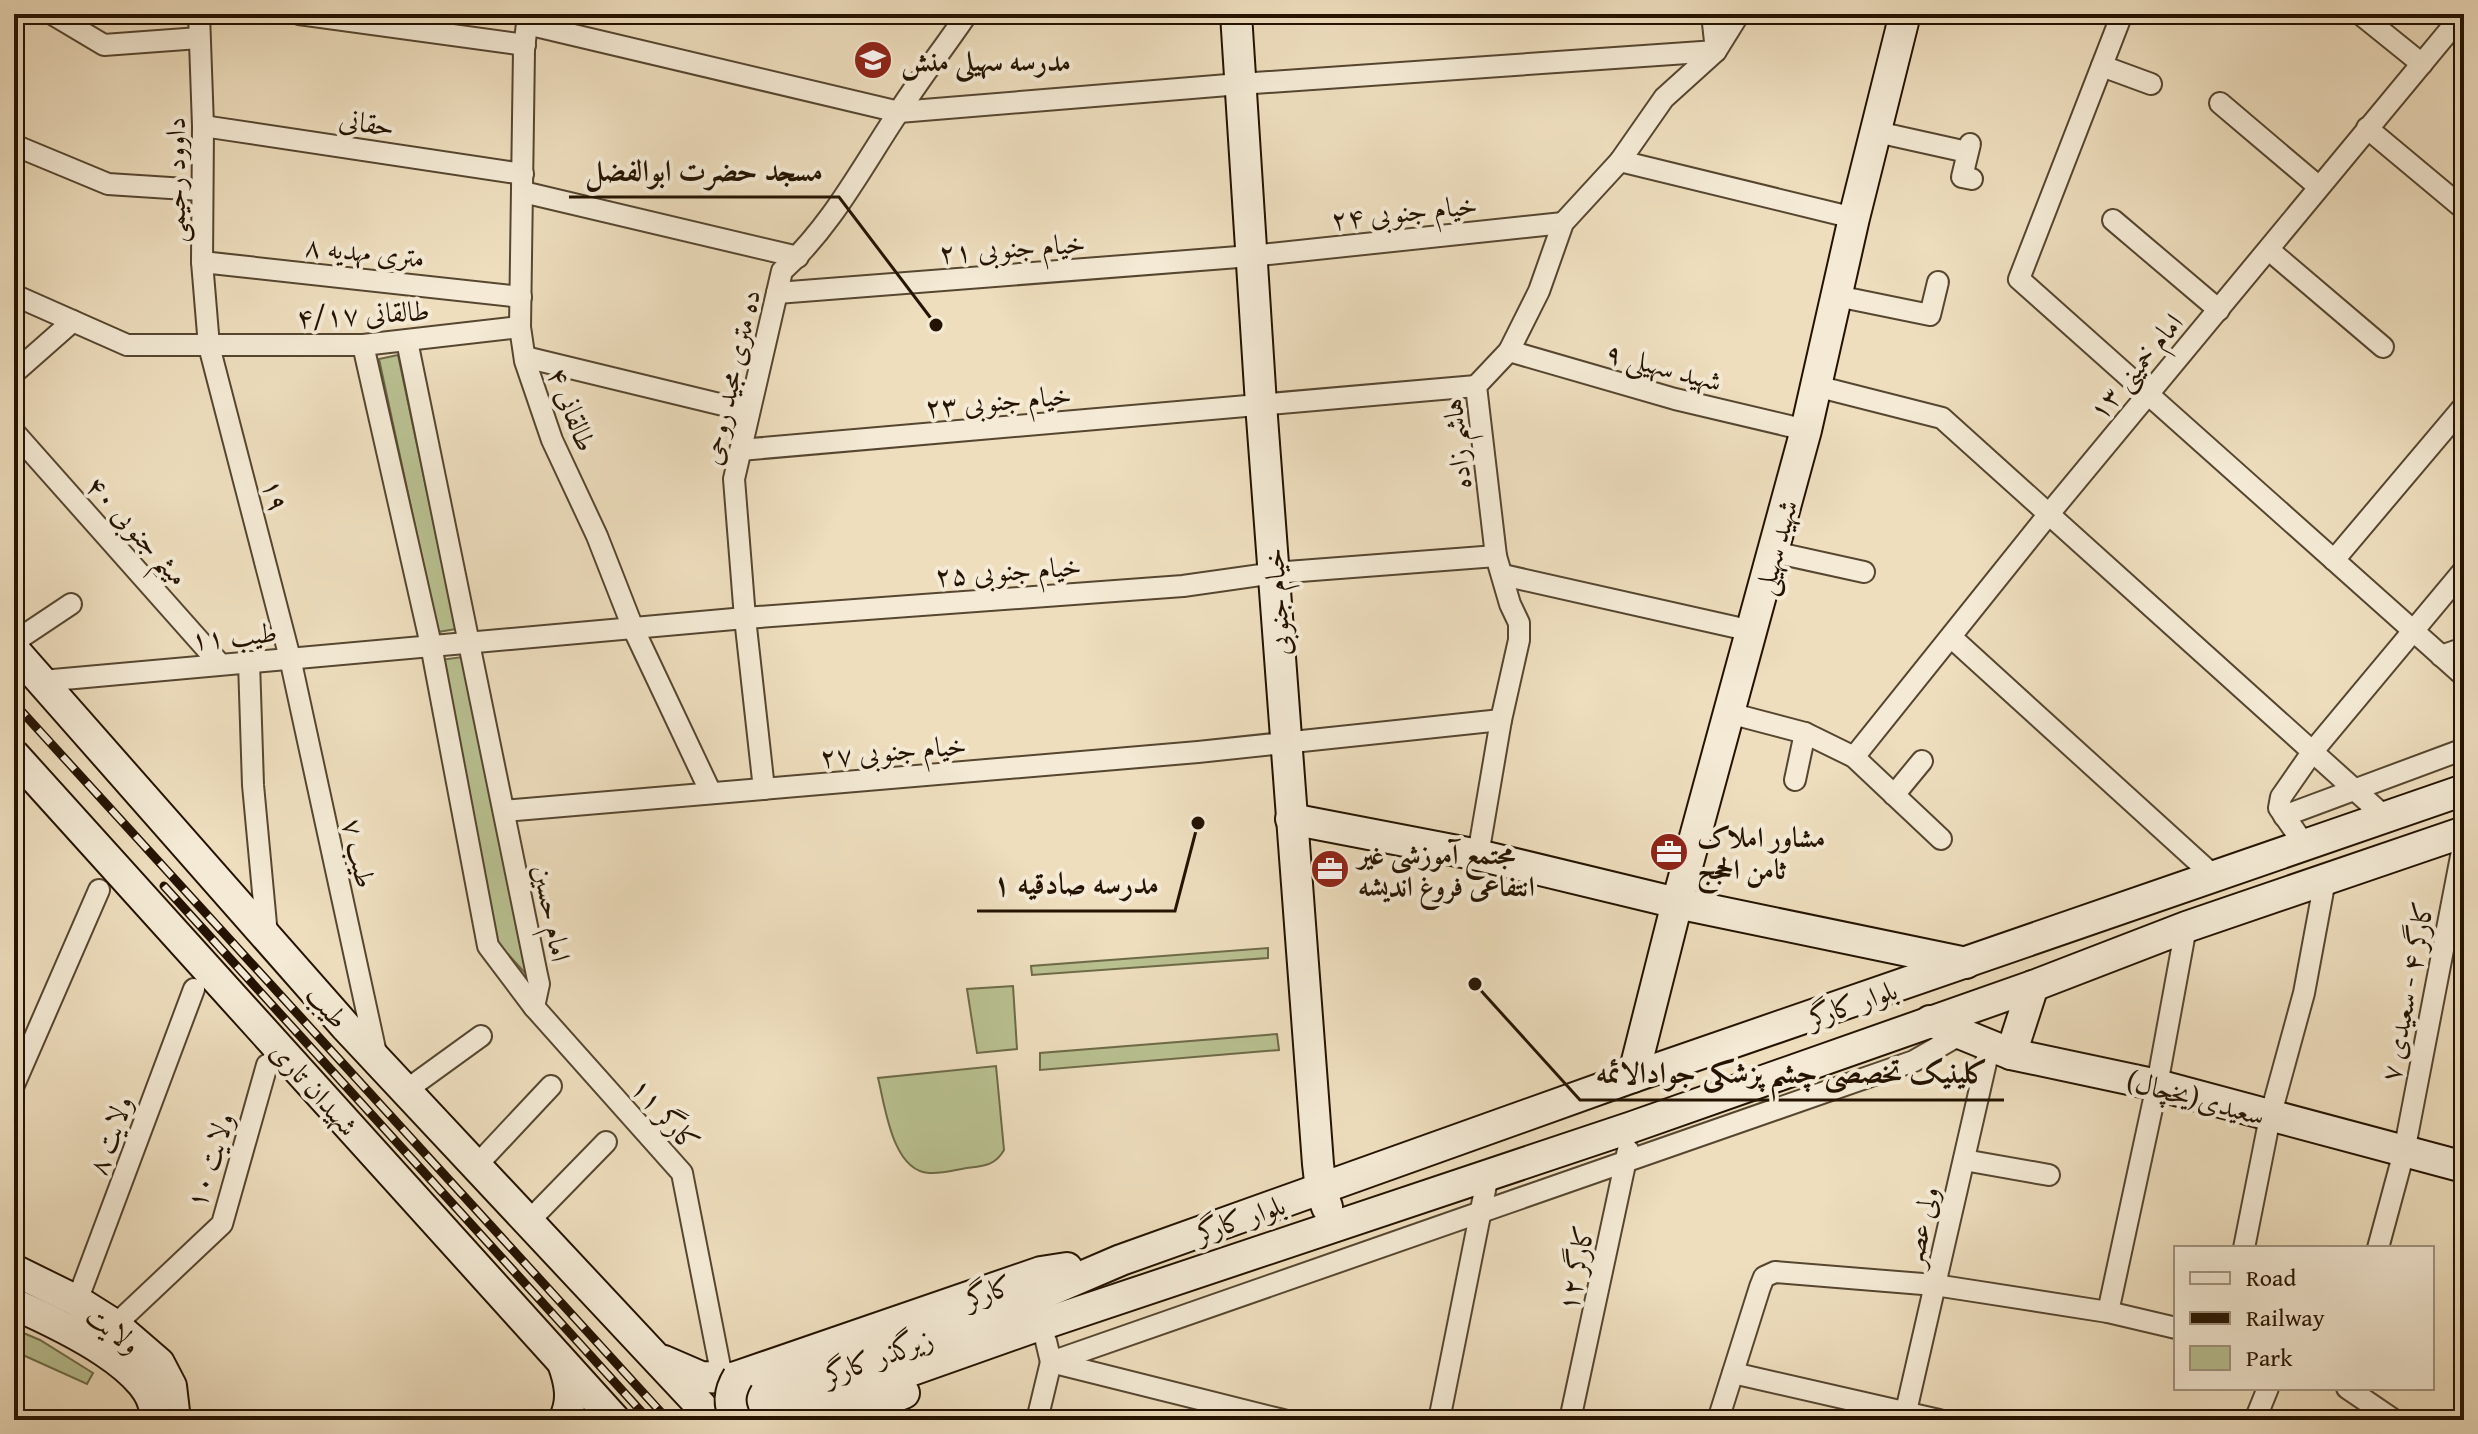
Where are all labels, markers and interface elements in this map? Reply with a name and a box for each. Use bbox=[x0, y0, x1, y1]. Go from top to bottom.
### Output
school or university icon: مدرسه سهیلی منش bbox=[852, 39, 894, 81]
place label: مدرسه سهیلی منش bbox=[901, 40, 1071, 83]
street label: حقانی bbox=[336, 97, 398, 147]
street label: داوود رحیمی bbox=[154, 117, 195, 243]
callout: مسجد حضرت ابوالفضل bbox=[569, 143, 839, 197]
text: مسجد حضرت ابوالفضل bbox=[585, 148, 823, 192]
street label: خیام جنوبی ۲۴ bbox=[1329, 183, 1480, 244]
street label: خیام جنوبی ۲۱ bbox=[937, 221, 1087, 278]
street label: ۸ متری مهدیه bbox=[303, 224, 427, 278]
street label: ده متری مجید روحی bbox=[690, 285, 770, 469]
street label: طالقانی ۴/۱۷ bbox=[295, 289, 431, 337]
street label: امام خمینی ۱۳ bbox=[2078, 303, 2196, 432]
street label: شهید سهیلی ۹ bbox=[1601, 331, 1727, 402]
street label: طالقانی ۴ bbox=[538, 361, 608, 457]
street label: خیام جنوبی ۲۳ bbox=[923, 373, 1073, 432]
street label: هاشم زاده bbox=[1431, 396, 1489, 491]
street label: میثم جنوبی ۴۰ bbox=[71, 466, 199, 600]
street label: ۱۹ bbox=[253, 474, 301, 516]
street label: شهید سهیلی bbox=[1743, 495, 1808, 599]
street label: خیام جنوبی ۲۵ bbox=[933, 544, 1083, 601]
street label: خیام جنوبی bbox=[1252, 546, 1305, 657]
street label: طیب ۱۱ bbox=[189, 611, 279, 659]
street label: خیام جنوبی ۲۷ bbox=[818, 723, 968, 782]
street label: طیب ۷ bbox=[333, 815, 387, 891]
place label: مشاور املاک ثامن الحجج bbox=[1697, 816, 1825, 895]
office icon: مشاور املاک ثامن الحجج bbox=[1648, 831, 1690, 873]
place label: مجتمع آموزشی غیر انتفاعی فروغ اندیشه bbox=[1355, 833, 1535, 910]
office icon: مجتمع آموزشی غیر انتفاعی فروغ اندیشه bbox=[1309, 848, 1351, 890]
callout: مدرسه صادقیه ۱ bbox=[977, 857, 1175, 911]
street label: امام حسین bbox=[519, 861, 582, 966]
text: مدرسه صادقیه ۱ bbox=[993, 861, 1159, 905]
street label: کارگر ۴ - سعیدی ۷ bbox=[2368, 897, 2444, 1085]
street label: بلوار کارگر bbox=[1799, 968, 1903, 1039]
street label: طیب bbox=[297, 975, 359, 1037]
street label: شهیدان تاری bbox=[261, 1032, 369, 1144]
callout: کلینیک تخصصی چشم پزشکی جوادالائمه bbox=[1580, 1046, 2004, 1100]
text: کلینیک تخصصی چشم پزشکی جوادالائمه bbox=[1596, 1050, 1988, 1102]
street label: سعیدی(یخچال) bbox=[2122, 1059, 2270, 1135]
street label: کارگر ۱۱ bbox=[622, 1068, 710, 1160]
street label: ولایت ۸ bbox=[76, 1090, 142, 1180]
street label: ولایت ۱۰ bbox=[174, 1107, 244, 1213]
street label: ولی عصر bbox=[1890, 1182, 1949, 1273]
street label: بلوار کارگر bbox=[1187, 1183, 1291, 1254]
street label: کارگر ۱۲ bbox=[1546, 1221, 1604, 1315]
legend bbox=[2174, 1246, 2434, 1390]
text: Road bbox=[2246, 1260, 2296, 1295]
street label: کارگر bbox=[956, 1264, 1017, 1319]
street label: ولایت bbox=[78, 1295, 150, 1363]
text: Railway bbox=[2246, 1300, 2325, 1335]
street label: زیرگذر کارگر bbox=[814, 1317, 939, 1396]
text: Park bbox=[2246, 1340, 2293, 1375]

